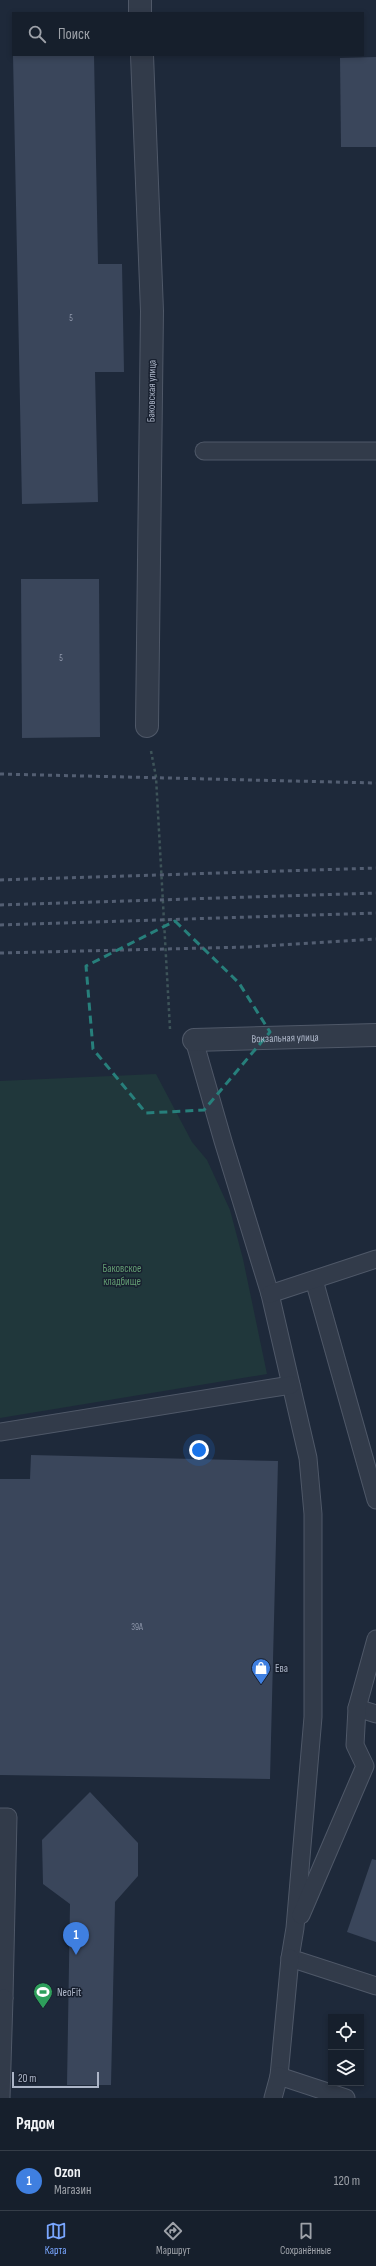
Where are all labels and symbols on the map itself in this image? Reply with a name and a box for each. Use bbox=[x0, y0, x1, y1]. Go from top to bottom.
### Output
house number: 5 bbox=[69, 313, 73, 324]
street label: Баковская улица bbox=[144, 360, 159, 422]
house number: 5 bbox=[59, 653, 63, 664]
street label: Вокзальная улица bbox=[251, 1031, 319, 1045]
park label: Баковское кладбище bbox=[102, 1262, 142, 1288]
your location bbox=[189, 1440, 209, 1460]
house number: 39А bbox=[131, 1622, 143, 1633]
shop icon: Ева bbox=[250, 1657, 272, 1685]
place label: Ева bbox=[275, 1662, 288, 1675]
pin: 1 bbox=[63, 1922, 89, 1955]
sports icon: NeoFit bbox=[32, 1981, 54, 2009]
place label: NeoFit bbox=[57, 1986, 82, 1999]
scale bar bbox=[12, 2070, 99, 2089]

